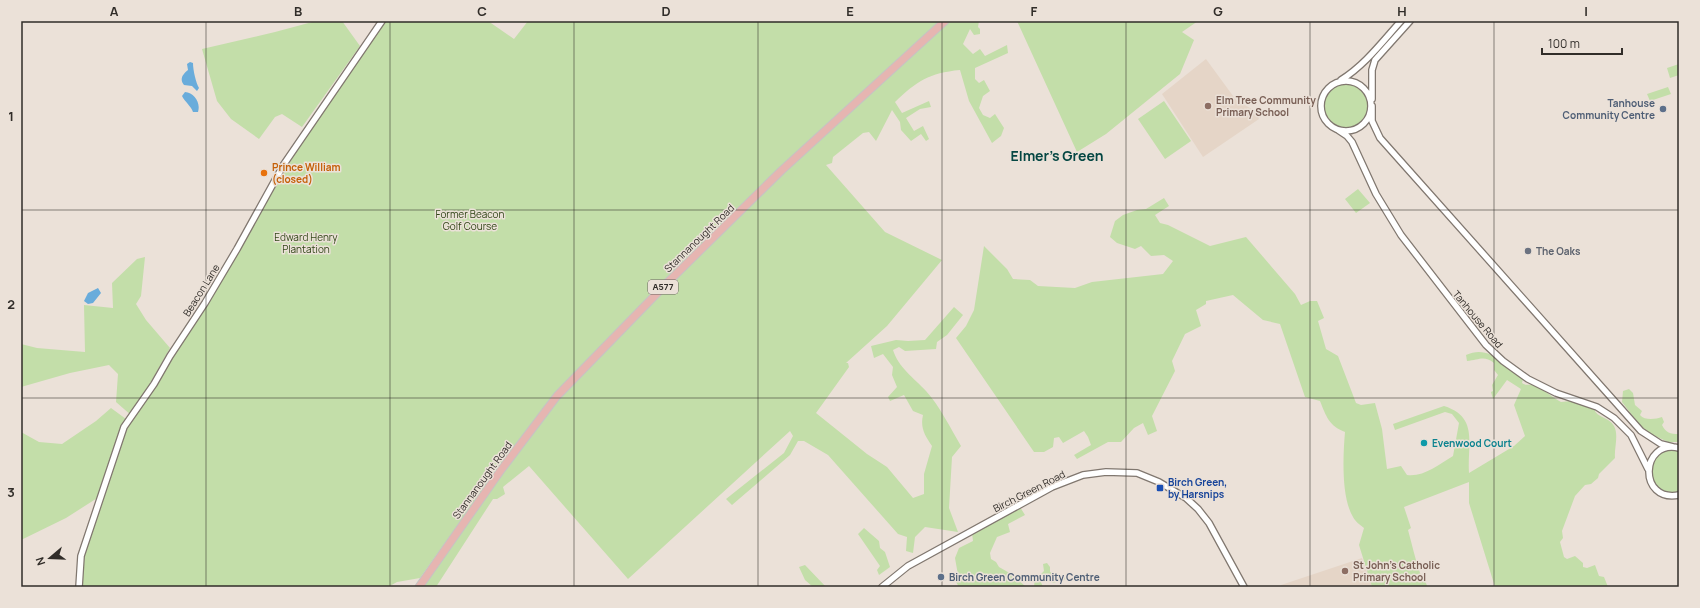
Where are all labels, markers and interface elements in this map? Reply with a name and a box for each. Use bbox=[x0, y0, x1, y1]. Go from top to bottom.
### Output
text: A bbox=[110, 2, 119, 20]
text: B bbox=[294, 2, 302, 20]
text: C bbox=[477, 2, 487, 20]
text: D bbox=[661, 2, 671, 20]
text: E bbox=[846, 2, 854, 20]
text: F bbox=[1031, 2, 1038, 20]
text: G bbox=[1213, 2, 1223, 20]
text: H bbox=[1397, 2, 1407, 20]
text: I bbox=[1584, 2, 1588, 20]
scale bar bbox=[1542, 30, 1622, 56]
text: 100 m bbox=[1548, 35, 1580, 52]
place label: Elm Tree Community Primary School bbox=[1216, 93, 1316, 119]
place label: Tanhouse Community Centre bbox=[1563, 96, 1655, 122]
marker: Elm Tree Community Primary School bbox=[1203, 101, 1213, 111]
marker: Tanhouse Community Centre bbox=[1658, 104, 1668, 114]
text: 1 bbox=[8, 107, 14, 125]
district label: Elmer's Green bbox=[1011, 146, 1103, 165]
place label: Prince William (closed) bbox=[272, 160, 341, 186]
marker: Prince William (closed) bbox=[259, 168, 269, 178]
street label: Stannanought Road bbox=[661, 201, 737, 275]
park label: Former Beacon Golf Course bbox=[436, 207, 505, 233]
park label: Edward Henry Plantation bbox=[274, 230, 338, 256]
place label: The Oaks bbox=[1536, 244, 1581, 258]
marker: The Oaks bbox=[1523, 246, 1533, 256]
street label: Beacon Lane bbox=[179, 261, 223, 319]
road number: A577 bbox=[648, 280, 678, 294]
street label: Tanhouse Road bbox=[1450, 287, 1506, 351]
text: 2 bbox=[7, 295, 15, 313]
place label: Evenwood Court bbox=[1432, 436, 1512, 450]
street label: Stannanought Road bbox=[449, 438, 515, 522]
marker: Evenwood Court bbox=[1419, 438, 1429, 448]
street label: Birch Green Road bbox=[991, 467, 1068, 515]
place label: Birch Green, by Harsnips bbox=[1168, 475, 1227, 501]
text: 3 bbox=[7, 483, 15, 501]
marker: Birch Green, by Harsnips bbox=[1155, 483, 1165, 493]
north arrow bbox=[30, 538, 70, 578]
text: N bbox=[32, 555, 48, 568]
place label: St John's Catholic Primary School bbox=[1353, 558, 1440, 584]
marker: St John's Catholic Primary School bbox=[1340, 566, 1350, 576]
place label: Birch Green Community Centre bbox=[949, 570, 1100, 584]
marker: Birch Green Community Centre bbox=[936, 572, 946, 582]

